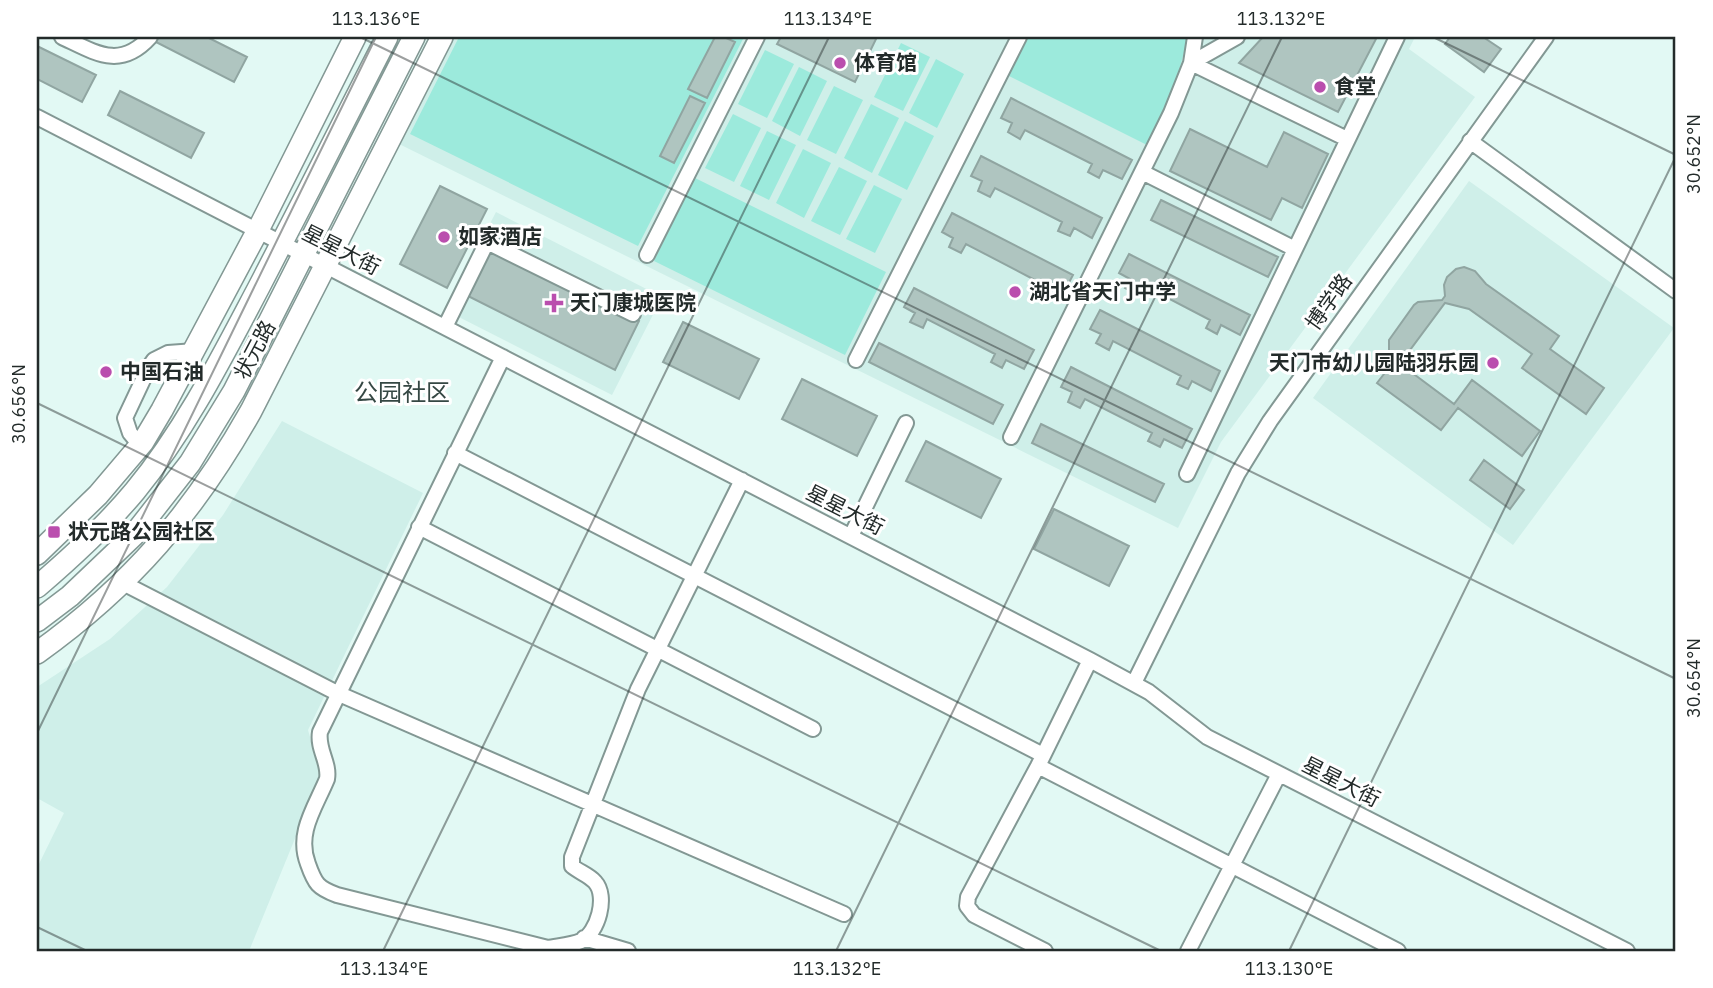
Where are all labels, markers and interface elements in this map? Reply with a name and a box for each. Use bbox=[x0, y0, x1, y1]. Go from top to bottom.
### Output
text: 113.136°E bbox=[332, 7, 420, 30]
text: 113.134°E bbox=[784, 7, 872, 30]
text: 113.132°E bbox=[1237, 7, 1325, 30]
place label: 体育馆 bbox=[854, 48, 917, 76]
marker: 体育馆 bbox=[832, 55, 848, 71]
place label: 食堂 bbox=[1334, 72, 1376, 100]
marker: 食堂 bbox=[1312, 79, 1328, 95]
text: 30.652°N bbox=[1682, 114, 1705, 194]
street label: 星星大街 bbox=[298, 218, 385, 281]
place label: 如家酒店 bbox=[458, 222, 542, 250]
marker: 如家酒店 bbox=[436, 229, 452, 245]
street label: 博学路 bbox=[1299, 268, 1358, 335]
place label: 湖北省天门中学 bbox=[1029, 277, 1176, 305]
marker: 湖北省天门中学 bbox=[1007, 284, 1023, 300]
place label: 天门康城医院 bbox=[570, 288, 696, 316]
marker: 天门康城医院 bbox=[544, 293, 564, 313]
street label: 状元路 bbox=[227, 315, 281, 384]
place label: 天门市幼儿园陆羽乐园 bbox=[1269, 348, 1479, 376]
marker: 天门市幼儿园陆羽乐园 bbox=[1485, 355, 1501, 371]
place label: 中国石油 bbox=[120, 357, 204, 385]
text: 30.656°N bbox=[7, 364, 30, 444]
marker: 中国石油 bbox=[98, 364, 114, 380]
district label: 公园社区 bbox=[354, 376, 450, 408]
street label: 星星大街 bbox=[802, 478, 889, 541]
place label: 状元路公园社区 bbox=[68, 517, 215, 545]
marker: 状元路公园社区 bbox=[46, 524, 62, 540]
text: 30.654°N bbox=[1682, 638, 1705, 718]
street label: 星星大街 bbox=[1298, 750, 1385, 813]
text: 113.134°E bbox=[340, 957, 428, 980]
text: 113.132°E bbox=[793, 957, 881, 980]
text: 113.130°E bbox=[1245, 957, 1333, 980]

